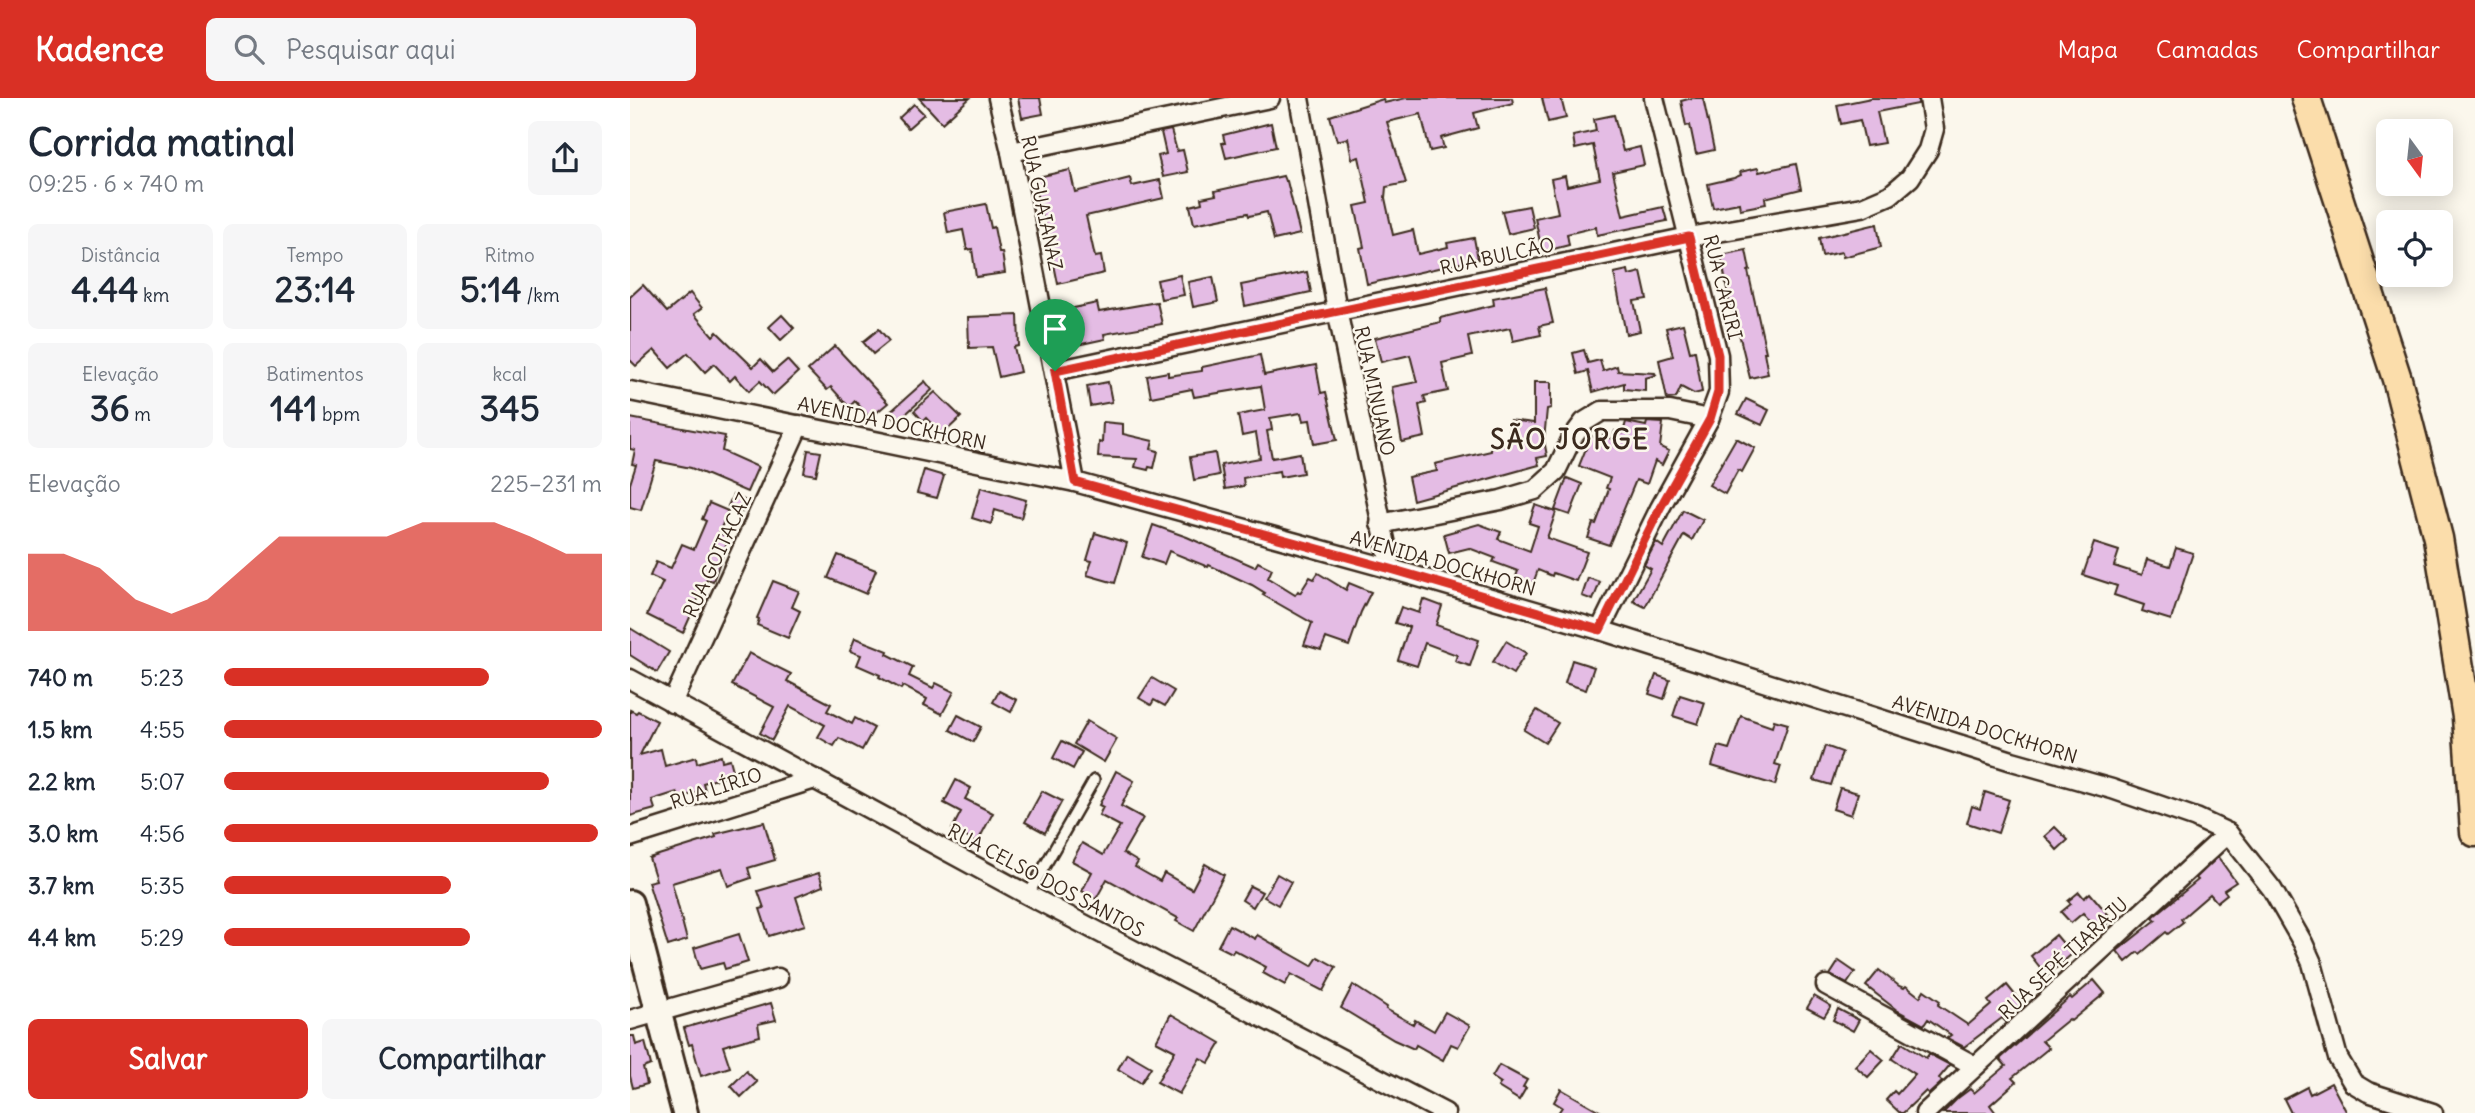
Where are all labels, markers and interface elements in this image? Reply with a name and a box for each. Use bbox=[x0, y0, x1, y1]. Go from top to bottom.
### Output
search box bbox=[206, 18, 696, 81]
text: Kadence bbox=[35, 28, 164, 70]
icon: search bbox=[230, 30, 268, 68]
text: Pesquisar aqui bbox=[286, 33, 455, 66]
text: Mapa bbox=[2057, 34, 2118, 64]
text: Camadas bbox=[2156, 34, 2259, 64]
text: Compartilhar bbox=[2297, 34, 2440, 64]
text: Corrida matinal bbox=[28, 119, 295, 166]
north arrow bbox=[2376, 119, 2454, 196]
map controls bbox=[2376, 119, 2453, 287]
button: share bbox=[528, 121, 602, 195]
street label: RUA GUAIANAZ bbox=[1016, 133, 1068, 273]
text: 09:25 · 6 × 740 m bbox=[28, 169, 204, 198]
button: locate bbox=[2376, 210, 2453, 287]
street label: RUA BULCÃO bbox=[1437, 231, 1556, 280]
street label: RUA CARIRI bbox=[1698, 232, 1748, 342]
text: Distância bbox=[81, 243, 160, 267]
text: Tempo bbox=[286, 243, 344, 267]
text: Ritmo bbox=[485, 243, 535, 267]
text: 4.44 bbox=[71, 267, 139, 311]
text: 23:14 bbox=[274, 267, 356, 311]
text: 5:14 bbox=[460, 267, 522, 311]
text: km bbox=[139, 283, 169, 307]
text: /km bbox=[522, 283, 560, 307]
pin bbox=[1025, 299, 1085, 371]
icon: arrive bbox=[1036, 310, 1074, 348]
street label: RUA MINUANO bbox=[1350, 324, 1400, 458]
text: Elevação bbox=[82, 362, 159, 386]
text: Batimentos bbox=[266, 362, 364, 386]
text: kcal bbox=[493, 362, 527, 386]
text: 36 bbox=[90, 386, 130, 430]
text: 141 bbox=[270, 386, 318, 430]
text: 345 bbox=[480, 386, 540, 430]
street label: AVENIDA DOCKHORN bbox=[796, 391, 988, 455]
text: m bbox=[130, 402, 151, 426]
text: bpm bbox=[318, 402, 360, 426]
district label: SÃO JORGE bbox=[1490, 422, 1650, 456]
text: Elevação bbox=[28, 469, 121, 498]
text: 225–231 m bbox=[490, 469, 602, 498]
street label: RUA GOITACAZ bbox=[678, 489, 756, 621]
street label: AVENIDA DOCKHORN bbox=[1347, 525, 1539, 601]
text: 740 m bbox=[28, 663, 93, 692]
text: 5:23 bbox=[140, 663, 184, 692]
street label: AVENIDA DOCKHORN bbox=[1890, 689, 2080, 769]
text: 1.5 km bbox=[28, 715, 93, 744]
text: 4:55 bbox=[140, 715, 185, 744]
street label: RUA LÍRIO bbox=[667, 762, 765, 814]
text: 2.2 km bbox=[28, 767, 95, 796]
text: 5:07 bbox=[140, 767, 185, 796]
street label: RUA CELSO DOS SANTOS bbox=[944, 818, 1148, 942]
text: 3.0 km bbox=[28, 819, 98, 848]
text: 4:56 bbox=[140, 819, 185, 848]
text: 3.7 km bbox=[28, 871, 94, 900]
text: 5:35 bbox=[140, 871, 185, 900]
street label: RUA SEPÉ TIARAJU bbox=[1993, 892, 2133, 1024]
text: 4.4 km bbox=[28, 923, 96, 952]
text: 5:29 bbox=[140, 923, 184, 952]
button: Salvar bbox=[28, 1019, 308, 1099]
button: Compartilhar bbox=[322, 1019, 602, 1099]

